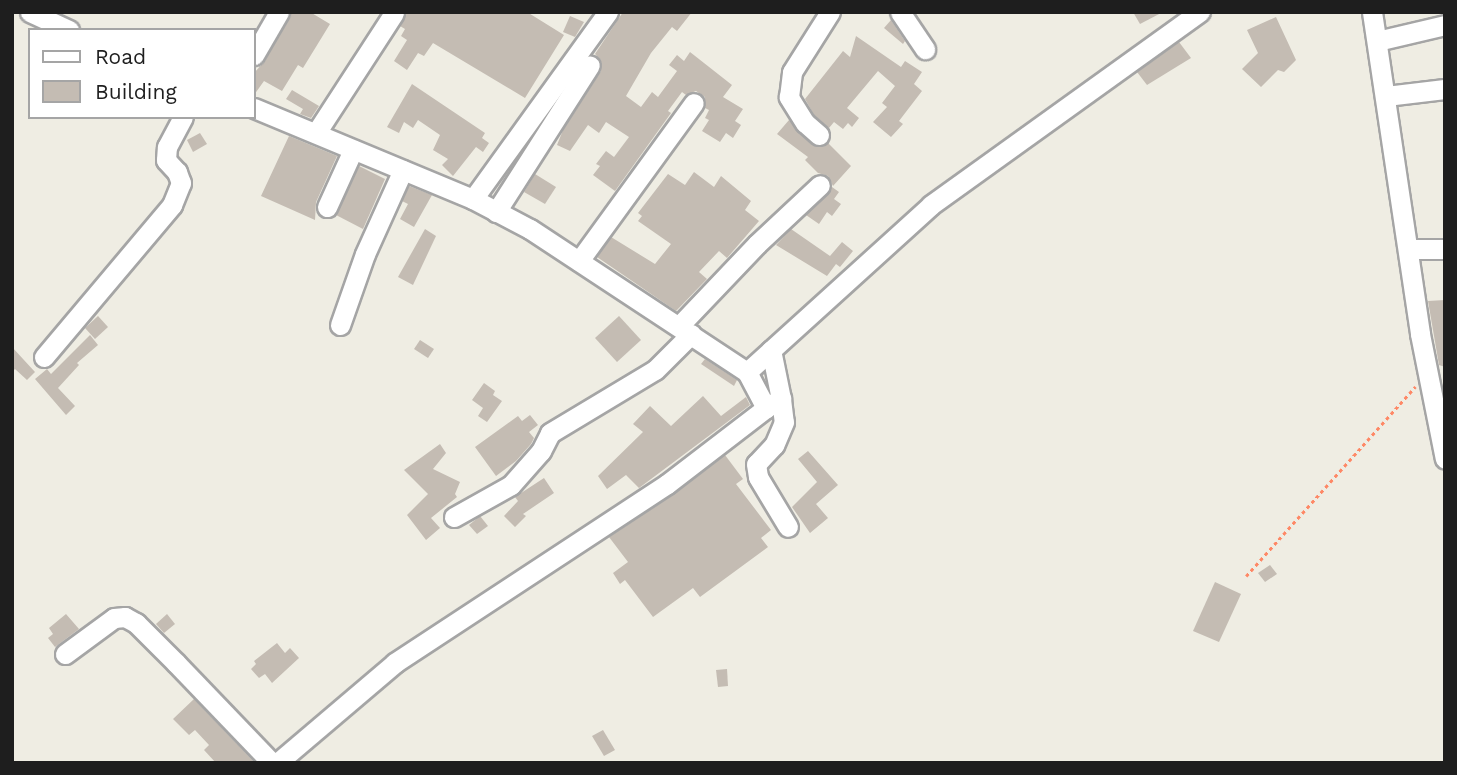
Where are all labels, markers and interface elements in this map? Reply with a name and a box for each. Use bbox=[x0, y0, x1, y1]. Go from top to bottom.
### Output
legend bbox=[28, 28, 256, 119]
text: Road bbox=[95, 44, 146, 69]
text: Building bbox=[95, 79, 177, 104]

